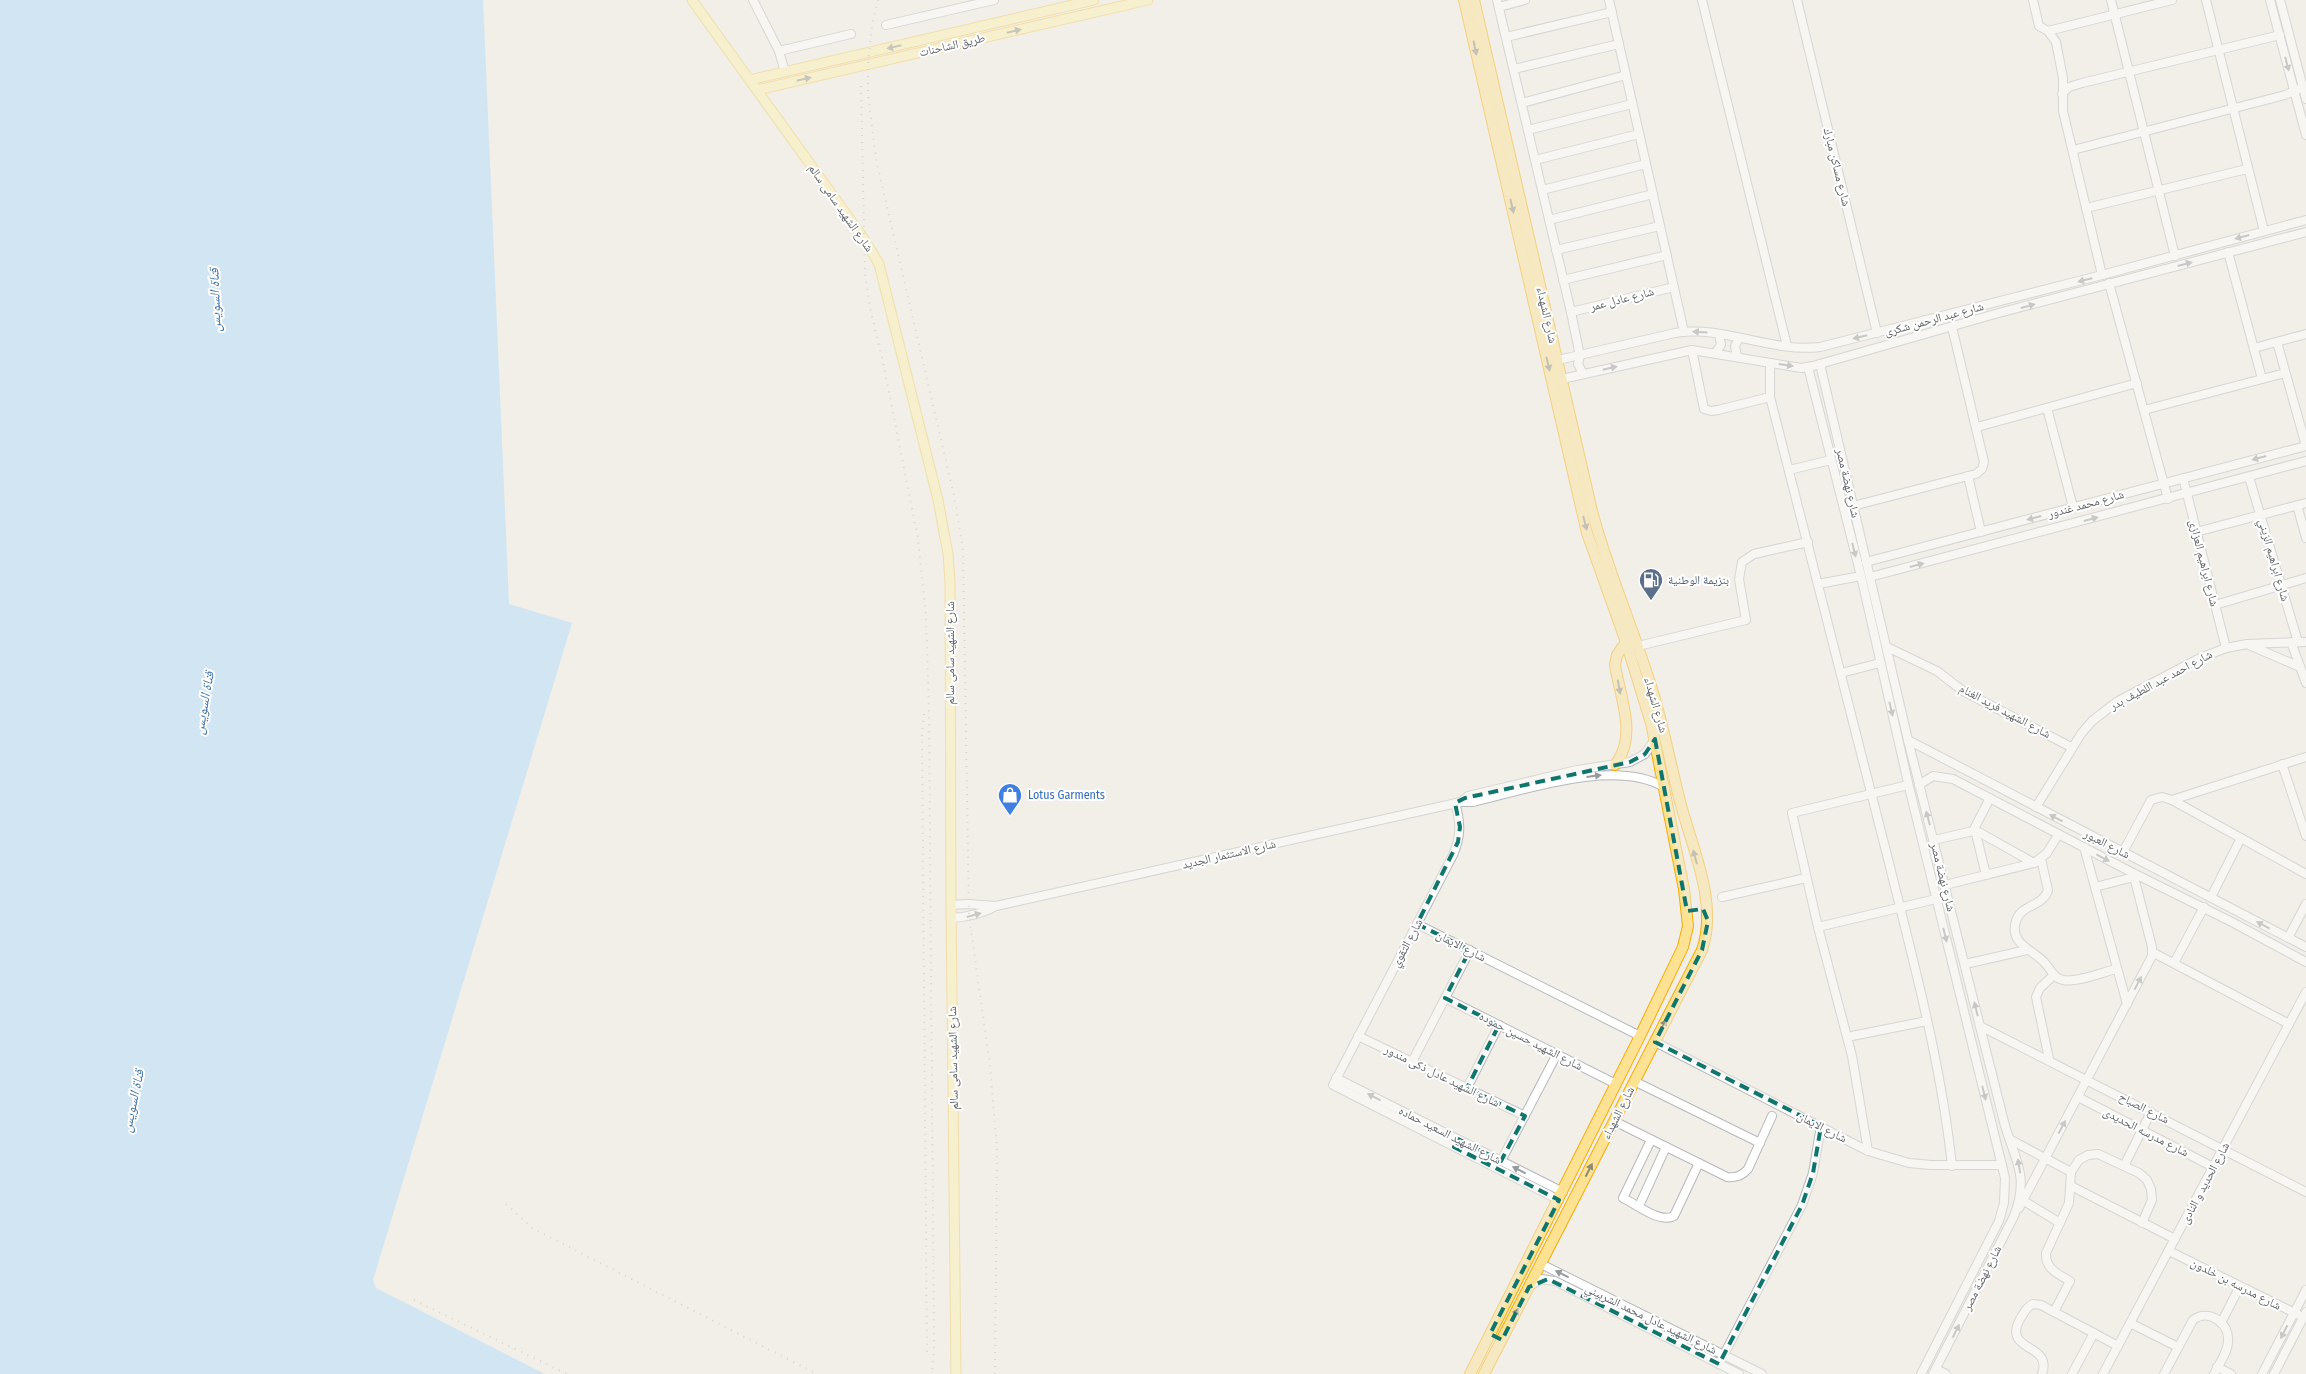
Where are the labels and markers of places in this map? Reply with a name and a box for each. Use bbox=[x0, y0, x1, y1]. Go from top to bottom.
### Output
fuel station icon: بنزيمة الوطنية bbox=[1638, 567, 1664, 601]
place label: بنزيمة الوطنية bbox=[1668, 573, 1729, 587]
shop icon: Lotus Garments bbox=[997, 782, 1023, 816]
place label: Lotus Garments bbox=[1028, 788, 1105, 802]

